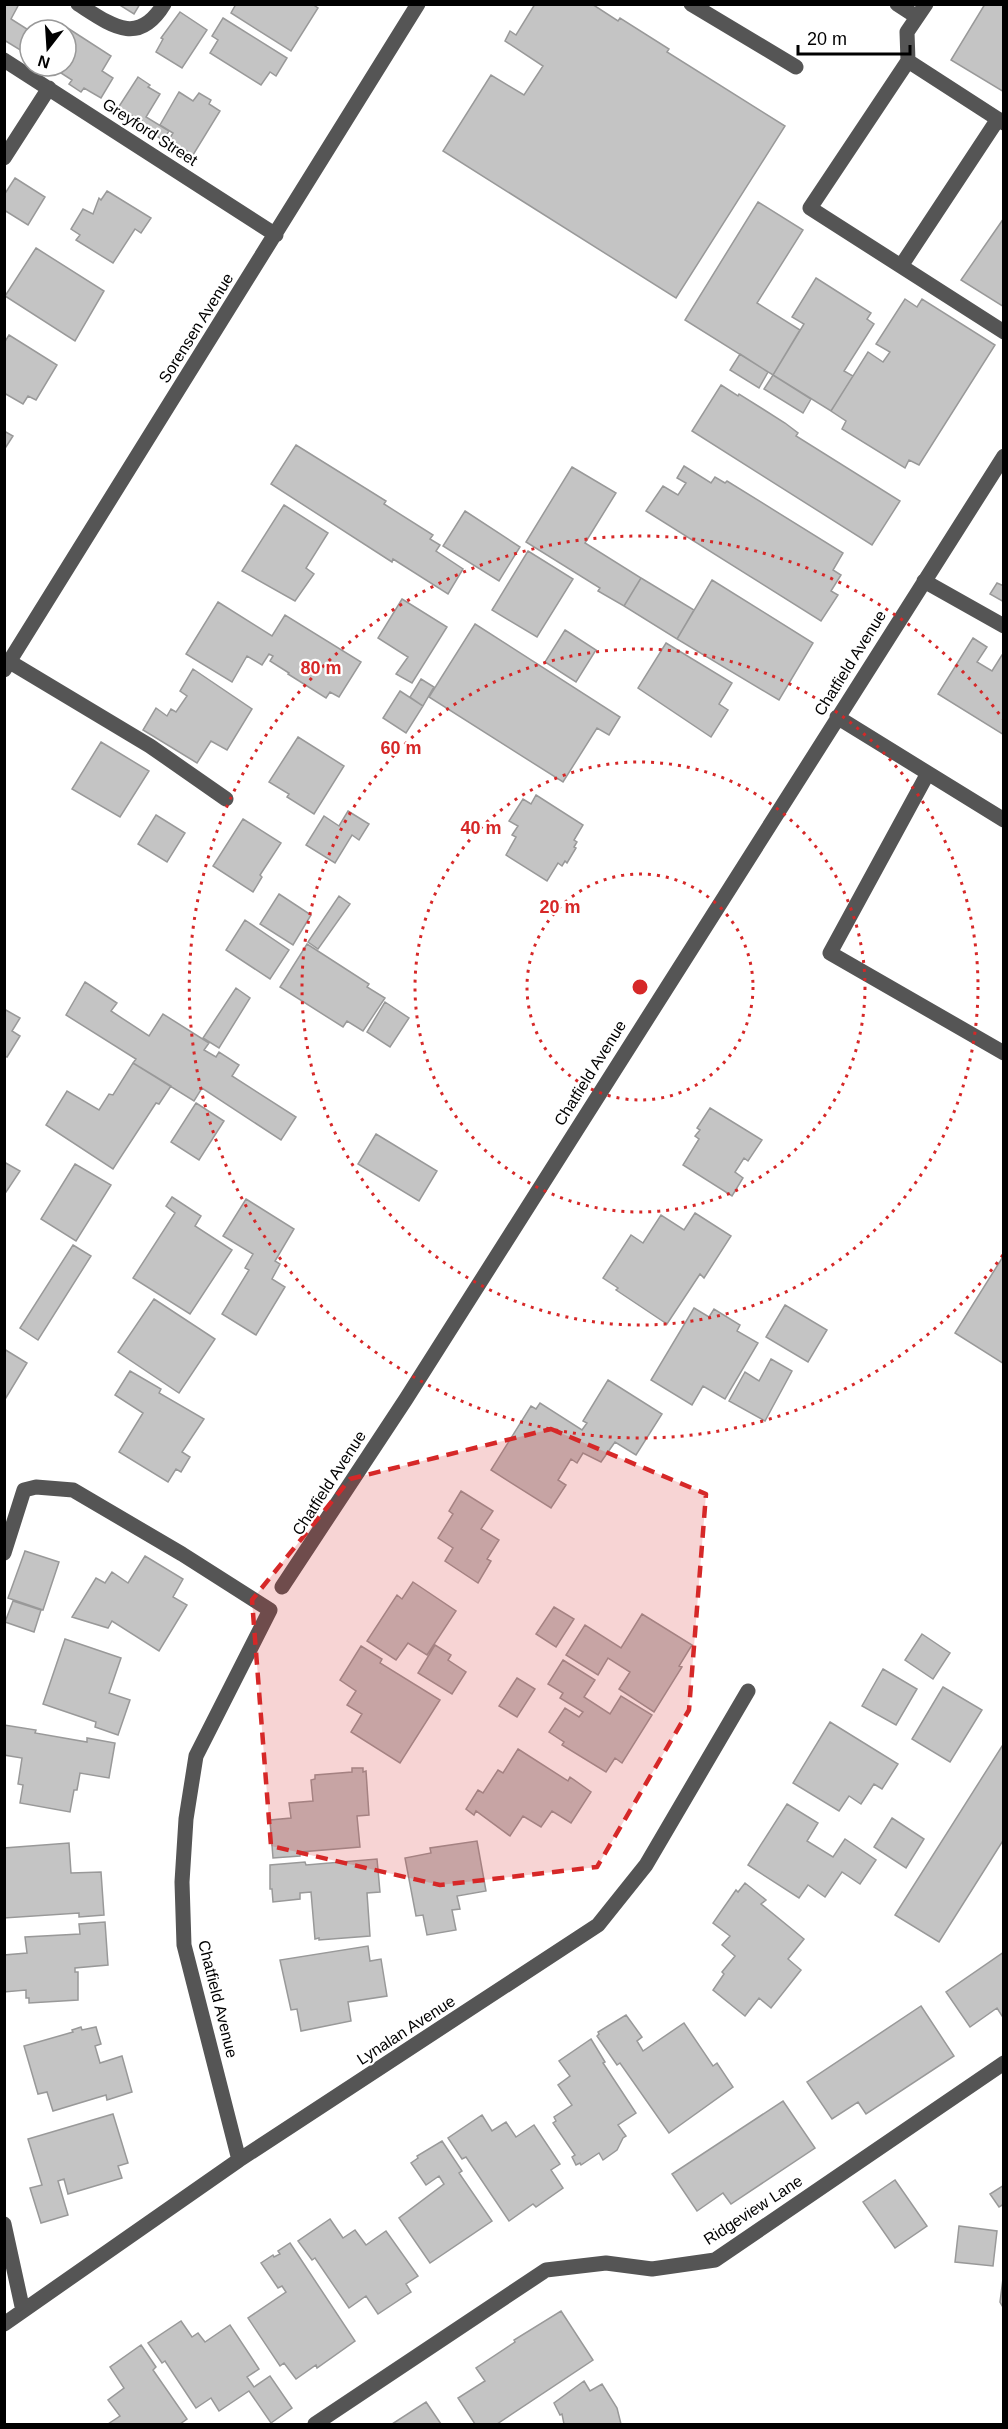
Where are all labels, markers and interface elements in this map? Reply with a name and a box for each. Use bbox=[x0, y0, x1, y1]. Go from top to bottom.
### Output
north arrow bbox=[18, 18, 78, 78]
scale bar bbox=[798, 18, 910, 56]
text: 20 m bbox=[807, 29, 847, 49]
text: N bbox=[36, 52, 52, 72]
street label: Greyford Street bbox=[100, 95, 201, 169]
street label: Sorensen Avenue bbox=[155, 270, 237, 386]
street label: Chatfield Avenue bbox=[811, 607, 889, 719]
text: 80 m bbox=[300, 658, 342, 678]
text: 60 m bbox=[380, 738, 422, 758]
text: 40 m bbox=[460, 818, 502, 838]
text: 20 m bbox=[539, 897, 581, 917]
centre of rings bbox=[630, 977, 650, 997]
street label: Chatfield Avenue bbox=[551, 1017, 629, 1129]
street label: Chatfield Avenue bbox=[289, 1428, 369, 1538]
street label: Chatfield Avenue bbox=[195, 1938, 241, 2060]
street label: Lynalan Avenue bbox=[354, 1992, 458, 2068]
street label: Ridgeview Lane bbox=[701, 2172, 805, 2248]

